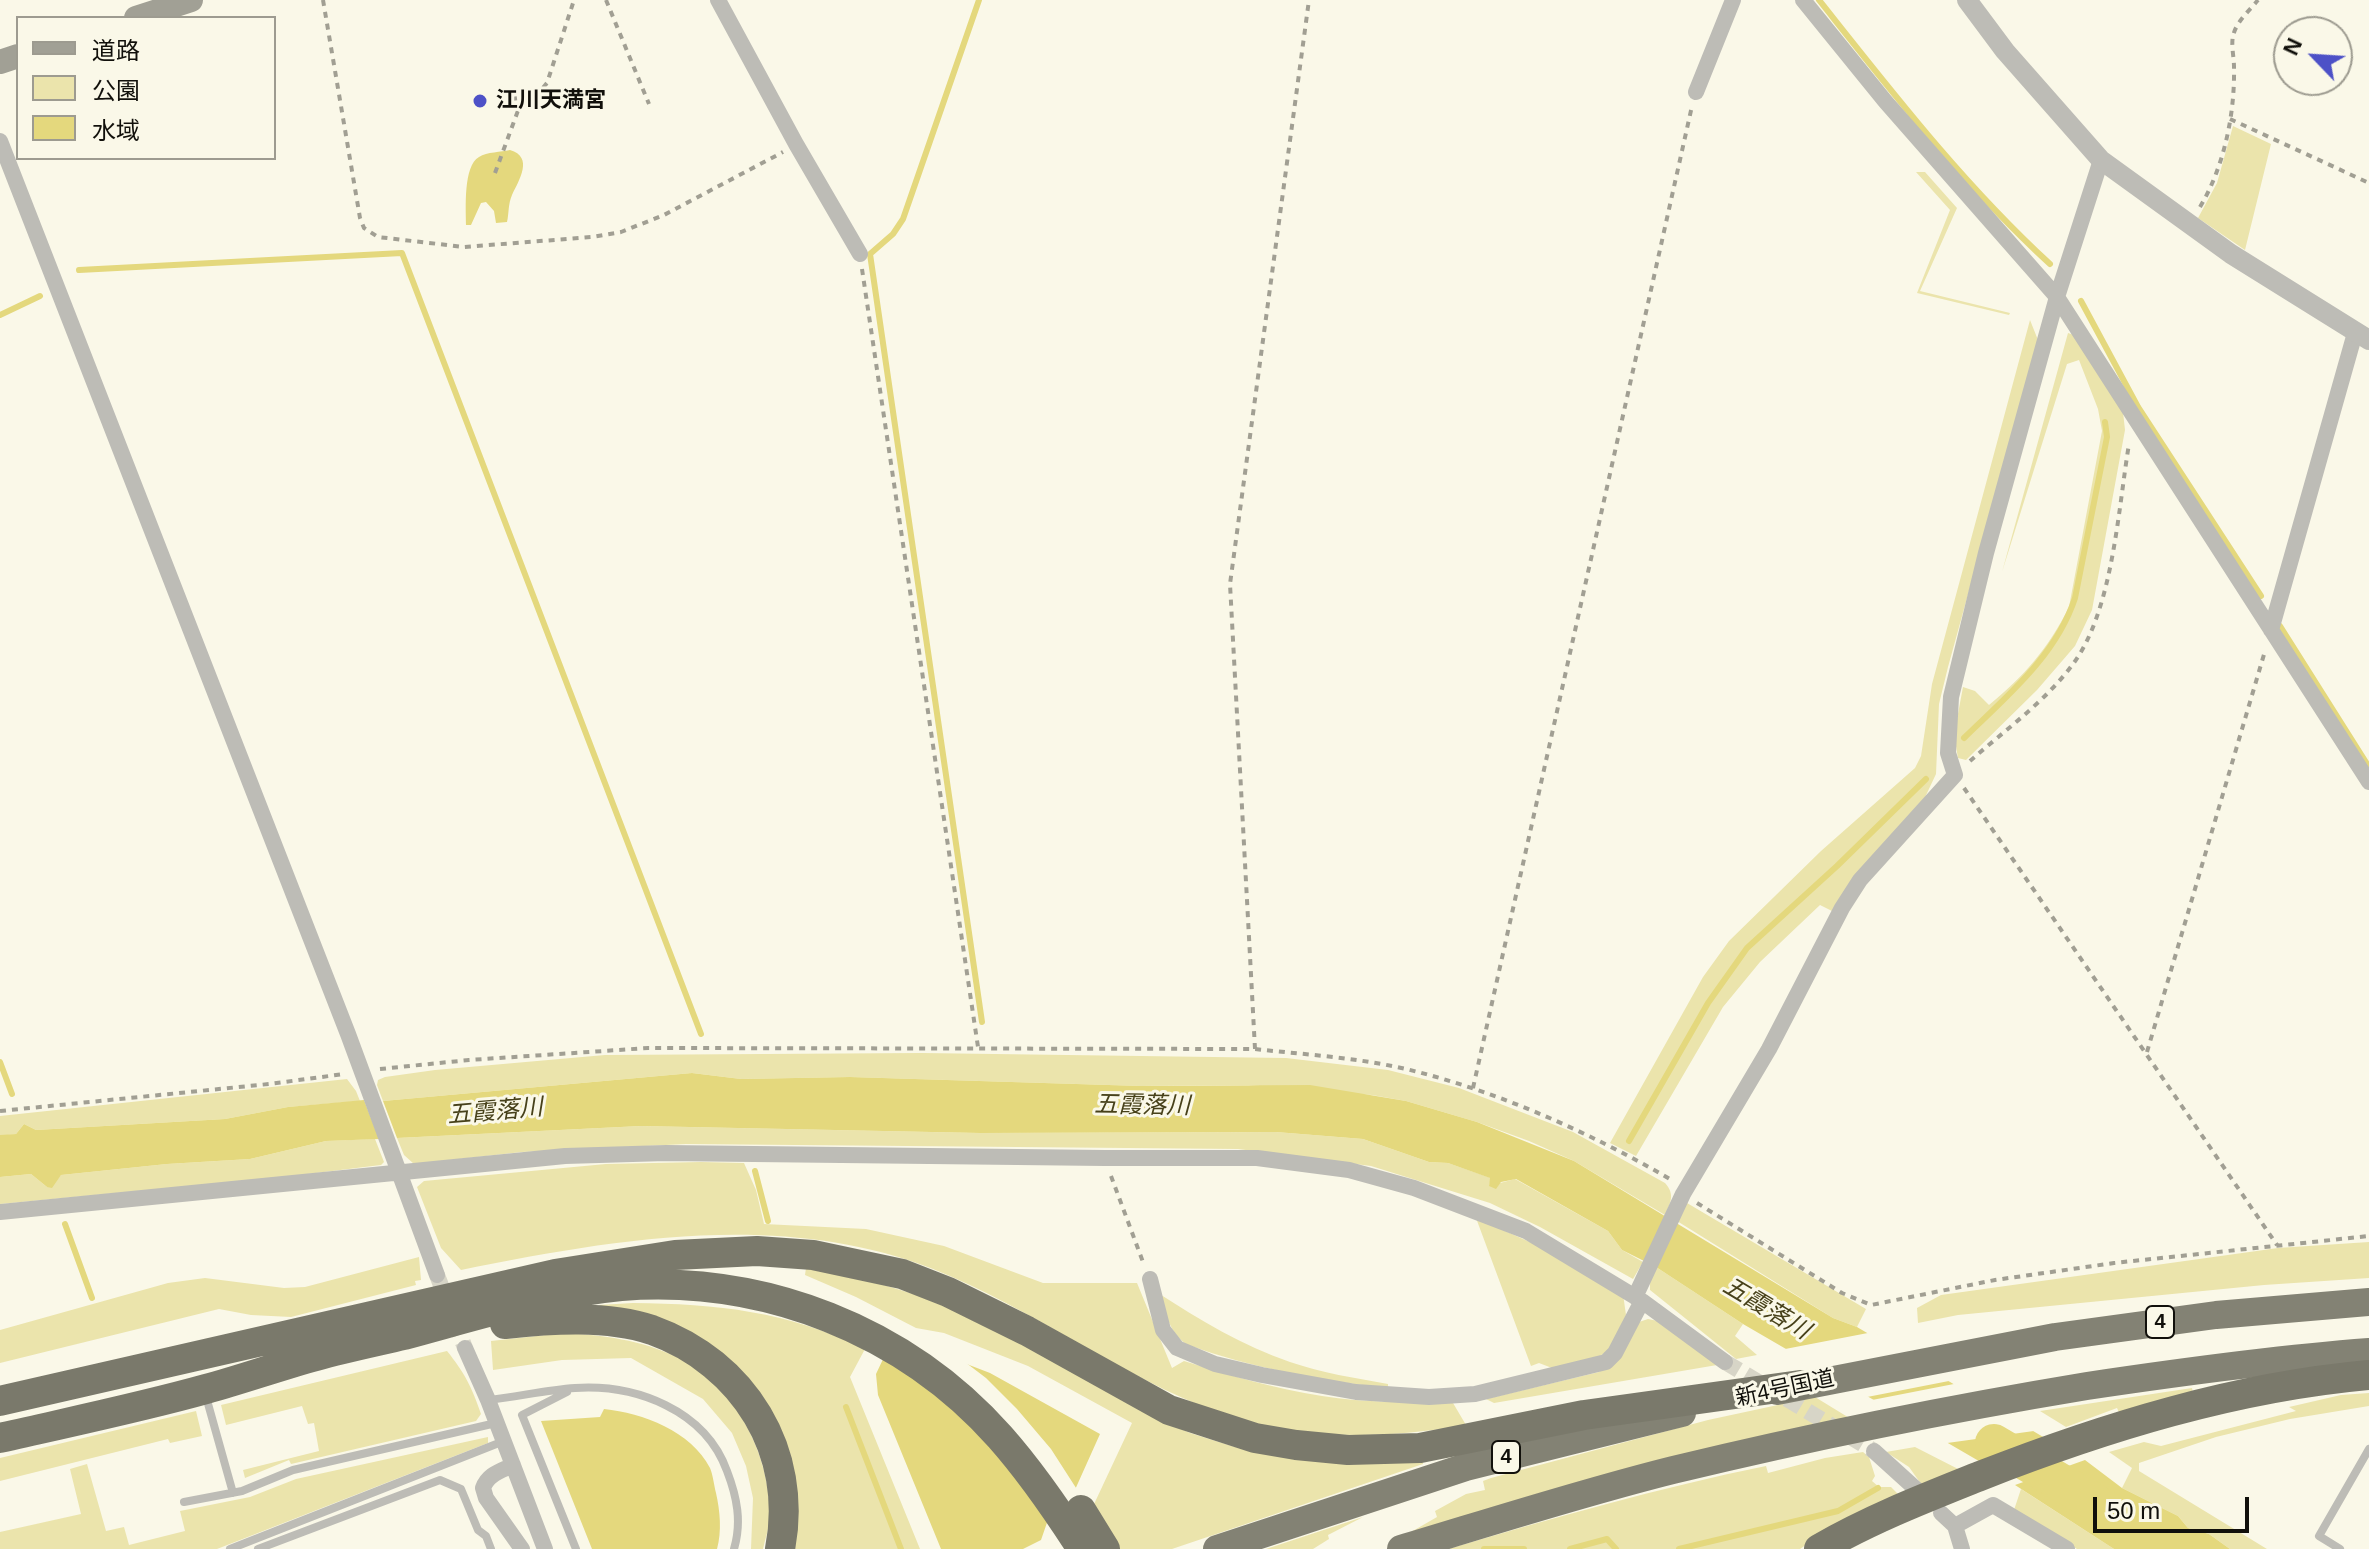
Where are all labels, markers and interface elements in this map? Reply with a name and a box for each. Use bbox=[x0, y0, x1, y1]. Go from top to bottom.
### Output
legend bbox=[16, 16, 276, 160]
north arrow bbox=[2273, 16, 2353, 96]
text: N bbox=[2278, 34, 2307, 59]
text: 道路 bbox=[92, 37, 140, 64]
text: 公園 bbox=[92, 77, 140, 104]
place label: 江川天満宮 bbox=[496, 88, 606, 114]
marker: 江川天満宮 bbox=[471, 92, 489, 110]
text: 水域 bbox=[92, 117, 140, 144]
water label: 五霞落川 bbox=[1094, 1091, 1190, 1121]
water label: 五霞落川 bbox=[446, 1093, 544, 1131]
water label: 五霞落川 bbox=[1717, 1272, 1815, 1346]
road number: 4 bbox=[2146, 1306, 2174, 1338]
street label: 新4号国道 bbox=[1733, 1366, 1837, 1412]
road number: 4 bbox=[1492, 1441, 1520, 1473]
scale bar bbox=[2097, 1481, 2253, 1531]
text: 50 m bbox=[2107, 1497, 2160, 1524]

